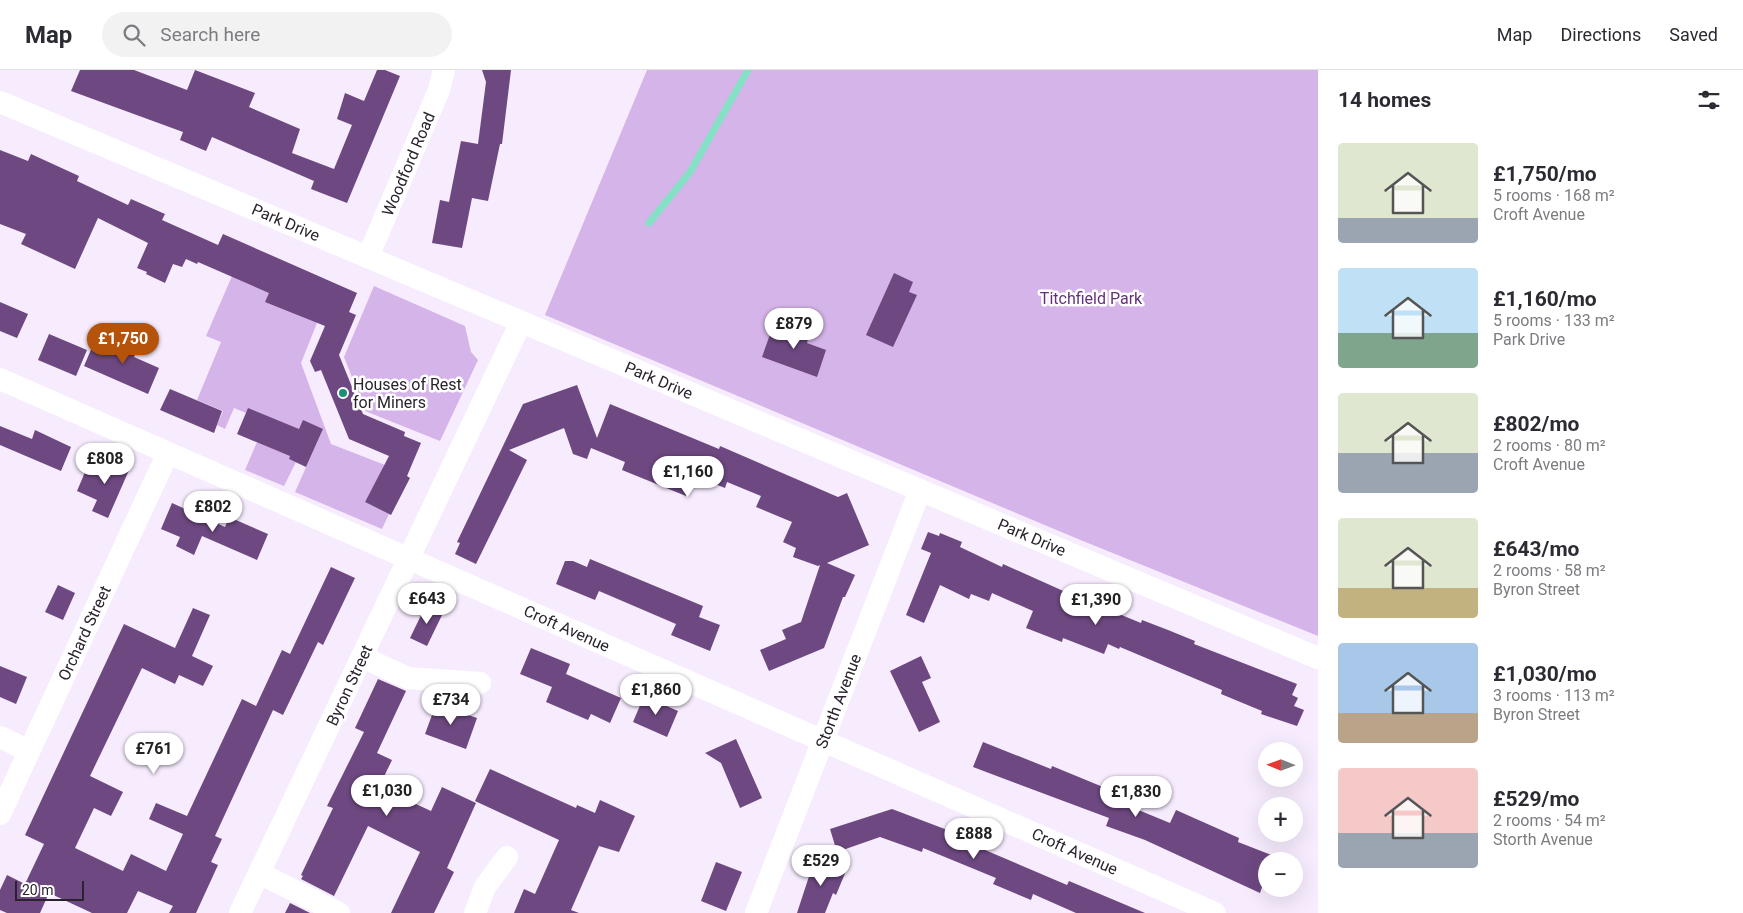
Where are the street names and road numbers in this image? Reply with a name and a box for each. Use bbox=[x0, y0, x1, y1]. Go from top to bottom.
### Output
street label: Woodford Road bbox=[378, 109, 439, 219]
street label: Park Drive bbox=[249, 200, 323, 245]
street label: Park Drive bbox=[622, 358, 696, 403]
street label: Park Drive bbox=[995, 515, 1069, 560]
street label: Orchard Street bbox=[54, 583, 115, 684]
street label: Croft Avenue bbox=[521, 601, 613, 656]
street label: Byron Street bbox=[322, 642, 376, 729]
street label: Storth Avenue bbox=[812, 651, 865, 751]
street label: Croft Avenue bbox=[1029, 824, 1121, 879]

